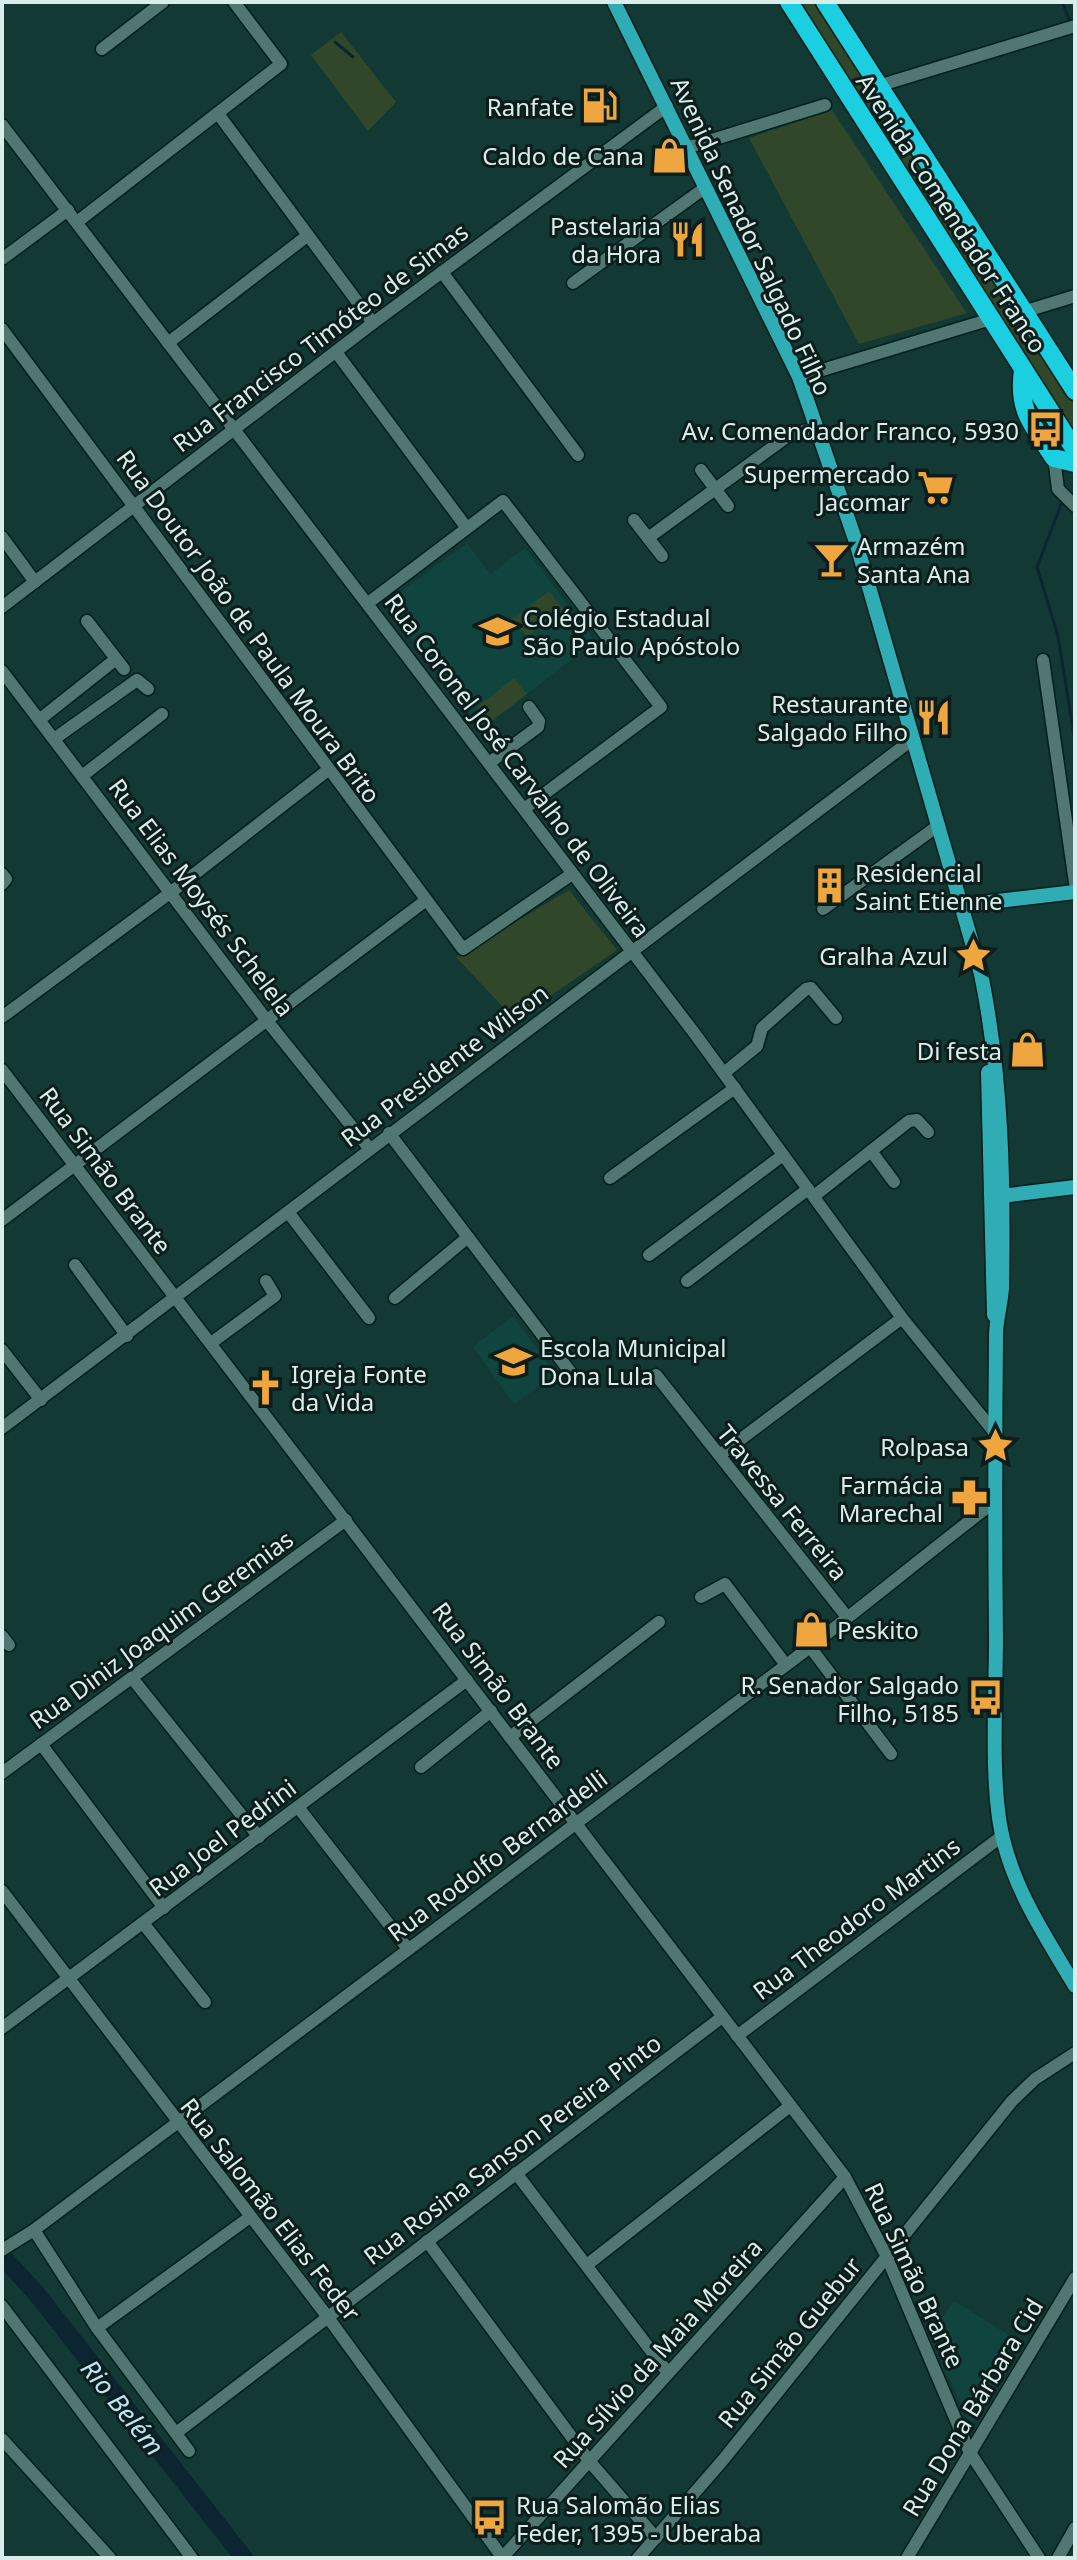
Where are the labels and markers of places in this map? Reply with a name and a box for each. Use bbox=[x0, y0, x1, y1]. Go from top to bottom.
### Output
fuel station icon: Ranfate bbox=[581, 87, 619, 125]
place label: Ranfate bbox=[487, 90, 574, 123]
shop icon: Caldo de Cana bbox=[651, 136, 689, 174]
place label: Caldo de Cana bbox=[482, 139, 644, 172]
place label: Pastelaria da Hora bbox=[550, 209, 661, 270]
restaurant icon: Pastelaria da Hora bbox=[668, 220, 706, 258]
bus stop icon: Av. Comendador Franco, 5930 bbox=[1026, 411, 1064, 449]
place label: Av. Comendador Franco, 5930 bbox=[682, 414, 1019, 447]
place label: Supermercado Jacomar bbox=[744, 457, 910, 518]
supermarket icon: Supermercado Jacomar bbox=[917, 468, 955, 506]
place label: Armazém Santa Ana bbox=[857, 529, 970, 590]
bar icon: Armazém Santa Ana bbox=[812, 540, 850, 578]
place label: Colégio Estadual São Paulo Apóstolo bbox=[523, 601, 740, 662]
school or university icon: Colégio Estadual São Paulo Apóstolo bbox=[478, 612, 516, 650]
place label: Restaurante Salgado Filho bbox=[757, 687, 908, 748]
restaurant icon: Restaurante Salgado Filho bbox=[915, 698, 953, 736]
place label: Residencial Saint Etienne bbox=[855, 856, 1003, 917]
building icon: Residencial Saint Etienne bbox=[810, 867, 848, 905]
place icon: Gralha Azul bbox=[955, 936, 993, 974]
place label: Gralha Azul bbox=[819, 939, 948, 972]
shop icon: Di festa bbox=[1009, 1031, 1047, 1069]
place label: Di festa bbox=[917, 1034, 1002, 1067]
place label: Escola Municipal Dona Lula bbox=[540, 1331, 727, 1392]
school or university icon: Escola Municipal Dona Lula bbox=[495, 1342, 533, 1380]
place label: Igreja Fonte da Vida bbox=[291, 1357, 427, 1418]
church icon: Igreja Fonte da Vida bbox=[246, 1368, 284, 1406]
place icon: Rolpasa bbox=[976, 1427, 1014, 1465]
place label: Rolpasa bbox=[880, 1430, 969, 1463]
place label: Farmácia Marechal bbox=[839, 1468, 943, 1529]
pharmacy icon: Farmácia Marechal bbox=[950, 1479, 988, 1517]
shop icon: Peskito bbox=[792, 1610, 830, 1648]
place label: Peskito bbox=[837, 1613, 919, 1646]
place label: R. Senador Salgado Filho, 5185 bbox=[741, 1668, 959, 1729]
bus stop icon: R. Senador Salgado Filho, 5185 bbox=[966, 1679, 1004, 1717]
place label: Rua Salomão Elias Feder, 1395 - Uberaba bbox=[516, 2488, 761, 2549]
bus stop icon: Rua Salomão Elias Feder, 1395 - Uberaba bbox=[471, 2499, 509, 2537]

